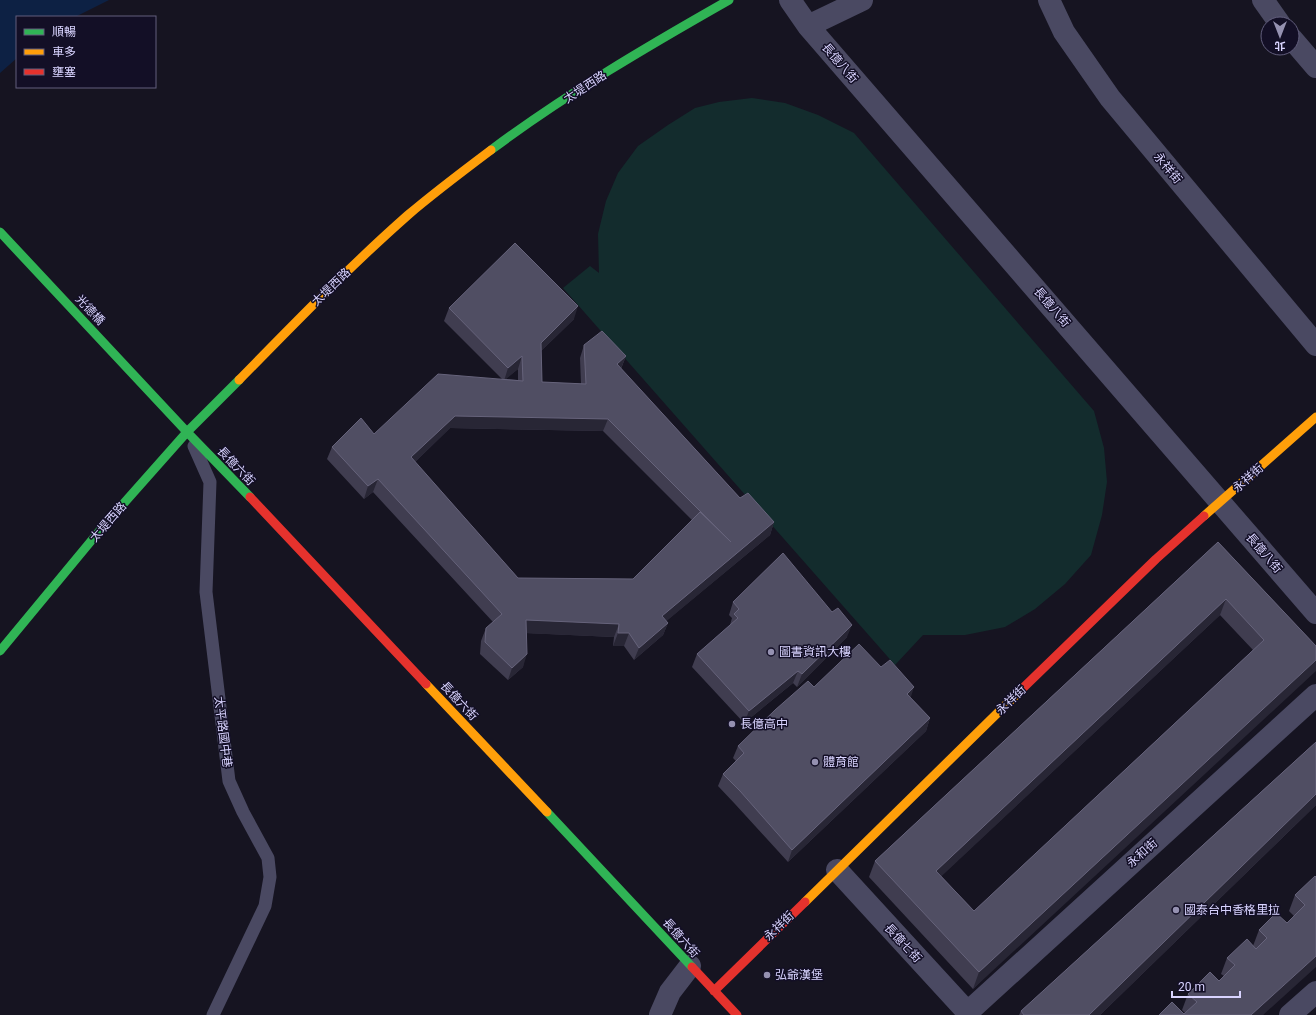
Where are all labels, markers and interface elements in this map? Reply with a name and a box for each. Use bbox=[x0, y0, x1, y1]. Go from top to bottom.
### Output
legend bbox=[16, 16, 156, 88]
north arrow bbox=[1260, 16, 1300, 56]
text: 順暢 bbox=[52, 25, 76, 39]
text: 北 bbox=[1275, 39, 1286, 52]
street label: 長億八街 bbox=[819, 40, 861, 86]
text: 車多 bbox=[52, 45, 76, 59]
text: 壅塞 bbox=[52, 65, 76, 79]
street label: 太堤西路 bbox=[561, 68, 609, 106]
street label: 永祥街 bbox=[1151, 150, 1185, 186]
street label: 太堤西路 bbox=[309, 265, 353, 309]
street label: 長億八街 bbox=[1031, 284, 1073, 330]
street label: 光德橋 bbox=[73, 292, 107, 328]
street label: 長億六街 bbox=[214, 444, 258, 488]
street label: 永祥街 bbox=[1230, 461, 1266, 495]
street label: 太堤西路 bbox=[87, 499, 129, 545]
street label: 長億八街 bbox=[1243, 530, 1285, 576]
place label: 圖書資訊大樓 bbox=[779, 645, 851, 659]
marker: 圖書資訊大樓 bbox=[766, 647, 776, 657]
street label: 長億六街 bbox=[438, 679, 480, 723]
street label: 永祥街 bbox=[993, 682, 1029, 718]
street label: 太平路國中巷 bbox=[212, 695, 234, 769]
place label: 長億高中 bbox=[740, 717, 788, 731]
marker: 長億高中 bbox=[727, 719, 737, 729]
place label: 體育館 bbox=[823, 755, 859, 769]
marker: 體育館 bbox=[810, 757, 820, 767]
street label: 永和街 bbox=[1124, 836, 1160, 870]
place label: 國泰台中香格里拉 bbox=[1184, 903, 1280, 917]
marker: 國泰台中香格里拉 bbox=[1171, 905, 1181, 915]
street label: 永祥街 bbox=[761, 908, 797, 944]
street label: 長億六街 bbox=[660, 915, 702, 961]
street label: 長億七街 bbox=[882, 921, 924, 965]
place label: 弘爺漢堡 bbox=[775, 968, 823, 982]
marker: 弘爺漢堡 bbox=[762, 970, 772, 980]
scale bar bbox=[1172, 973, 1240, 999]
text: 20 m bbox=[1178, 980, 1205, 994]

